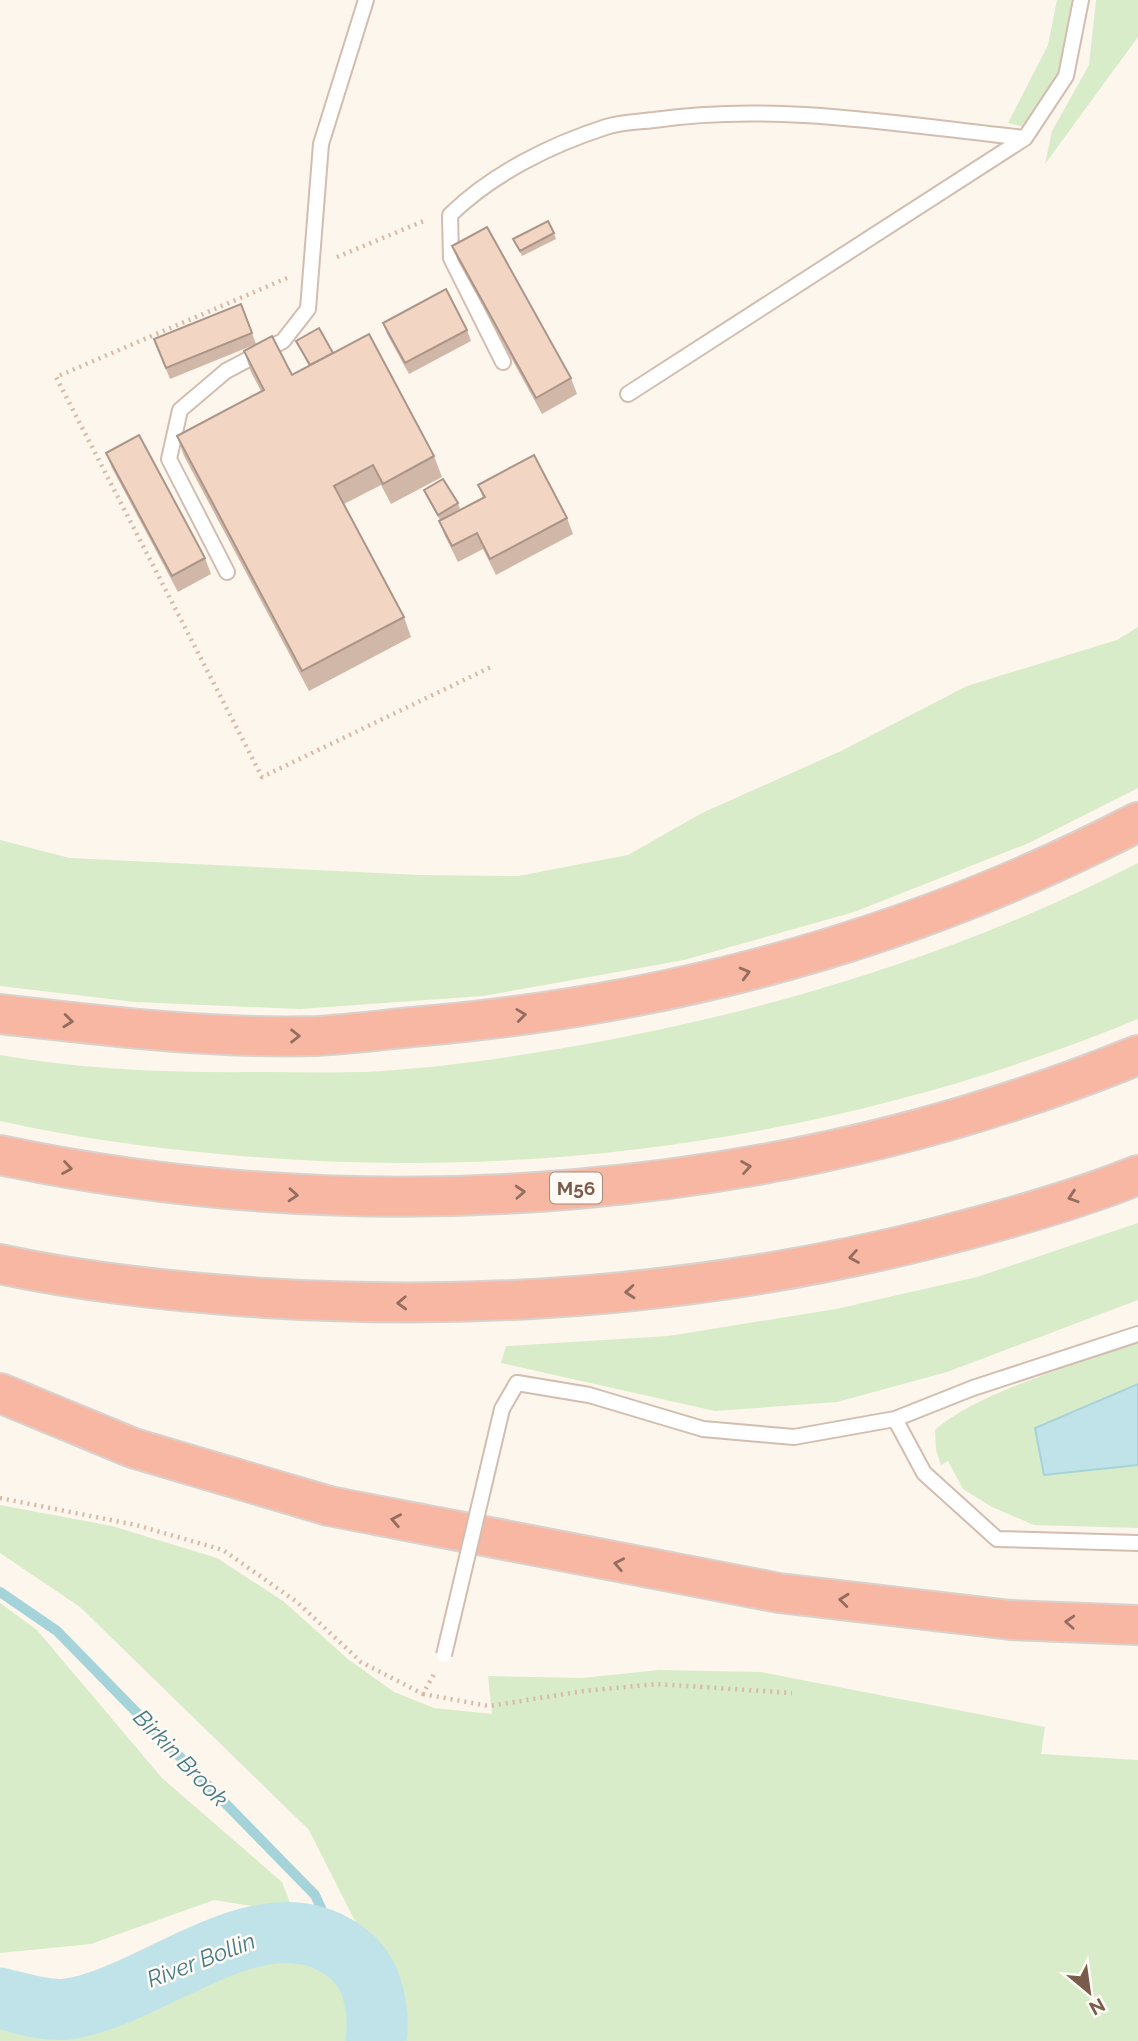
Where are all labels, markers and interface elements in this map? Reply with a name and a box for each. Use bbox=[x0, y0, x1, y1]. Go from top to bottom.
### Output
one-way arrow bbox=[738, 967, 750, 981]
one-way arrow bbox=[515, 1008, 527, 1023]
one-way arrow bbox=[62, 1014, 74, 1029]
one-way arrow bbox=[290, 1028, 300, 1044]
one-way arrow bbox=[61, 1160, 73, 1175]
one-way arrow bbox=[740, 1160, 752, 1175]
road number: M56 bbox=[550, 1172, 602, 1204]
one-way arrow bbox=[515, 1184, 526, 1199]
one-way arrow bbox=[287, 1187, 298, 1202]
one-way arrow bbox=[1068, 1189, 1080, 1203]
one-way arrow bbox=[848, 1248, 860, 1263]
one-way arrow bbox=[624, 1284, 635, 1299]
one-way arrow bbox=[397, 1295, 407, 1311]
one-way arrow bbox=[390, 1513, 402, 1528]
one-way arrow bbox=[613, 1557, 625, 1572]
one-way arrow bbox=[838, 1593, 849, 1608]
one-way arrow bbox=[1064, 1615, 1075, 1630]
water label: Birkin Brook bbox=[128, 1704, 234, 1812]
water label: River Bollin bbox=[143, 1927, 259, 1992]
north arrow bbox=[1054, 1957, 1124, 2027]
text: N bbox=[1086, 1994, 1109, 2020]

